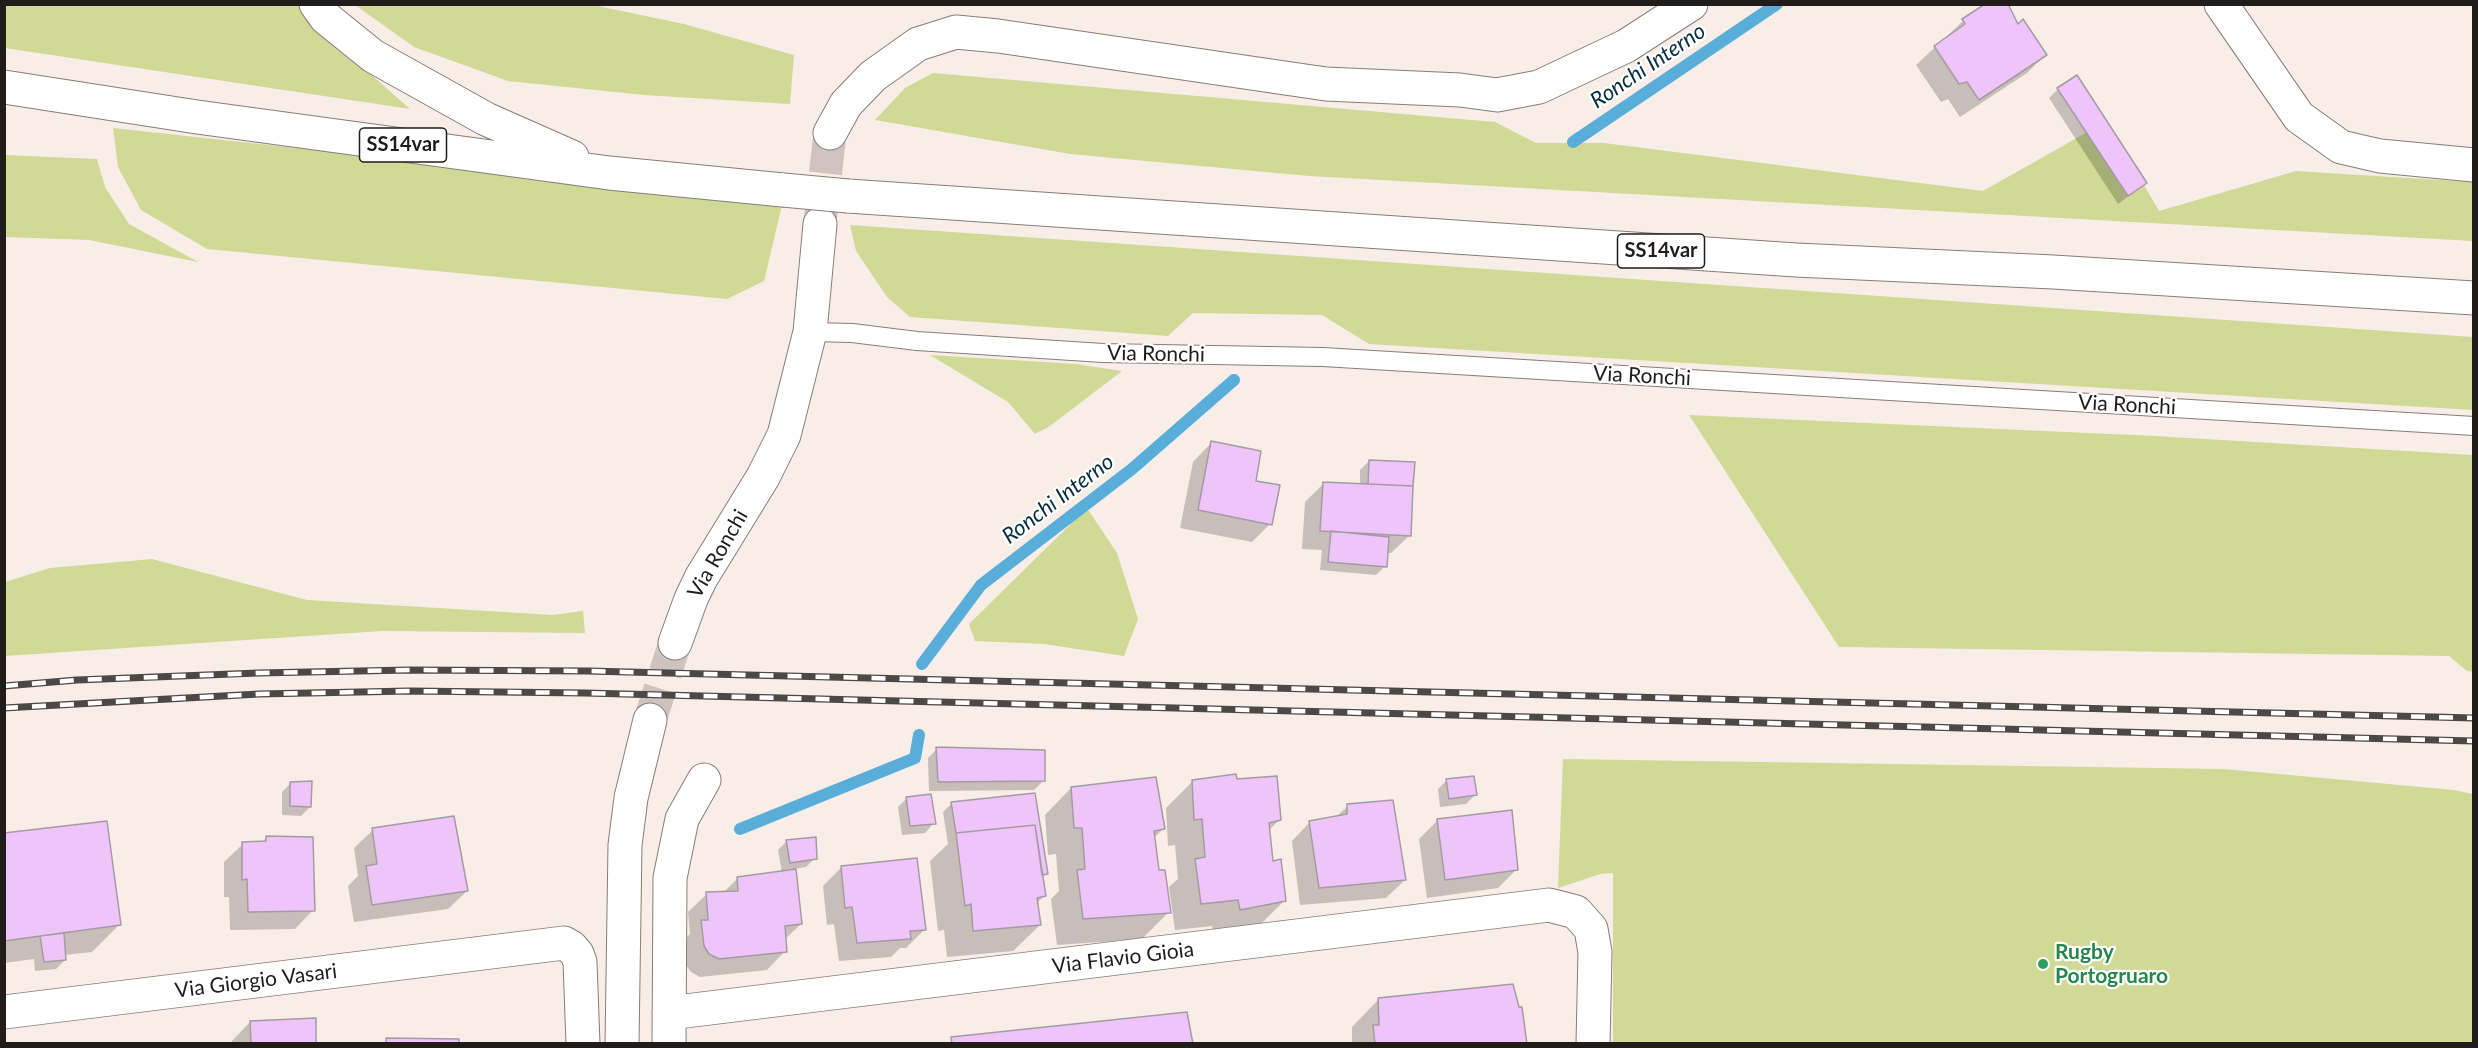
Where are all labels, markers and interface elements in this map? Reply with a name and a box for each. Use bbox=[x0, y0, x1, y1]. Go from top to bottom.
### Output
water label: Ronchi Interno bbox=[1585, 18, 1711, 114]
road number: SS14var bbox=[360, 128, 446, 162]
road number: SS14var bbox=[1618, 234, 1704, 268]
street label: Via Ronchi bbox=[1107, 341, 1205, 367]
street label: Via Ronchi bbox=[1592, 361, 1692, 391]
street label: Via Ronchi bbox=[2077, 390, 2177, 420]
water label: Ronchi Interno bbox=[997, 448, 1119, 550]
street label: Via Ronchi bbox=[683, 505, 753, 603]
street label: Via Flavio Gioia bbox=[1051, 937, 1195, 979]
place label: Rugby Portogruaro bbox=[2055, 939, 2168, 989]
marker: Rugby Portogruaro bbox=[2036, 957, 2050, 971]
street label: Via Giorgio Vasari bbox=[173, 959, 339, 1003]

